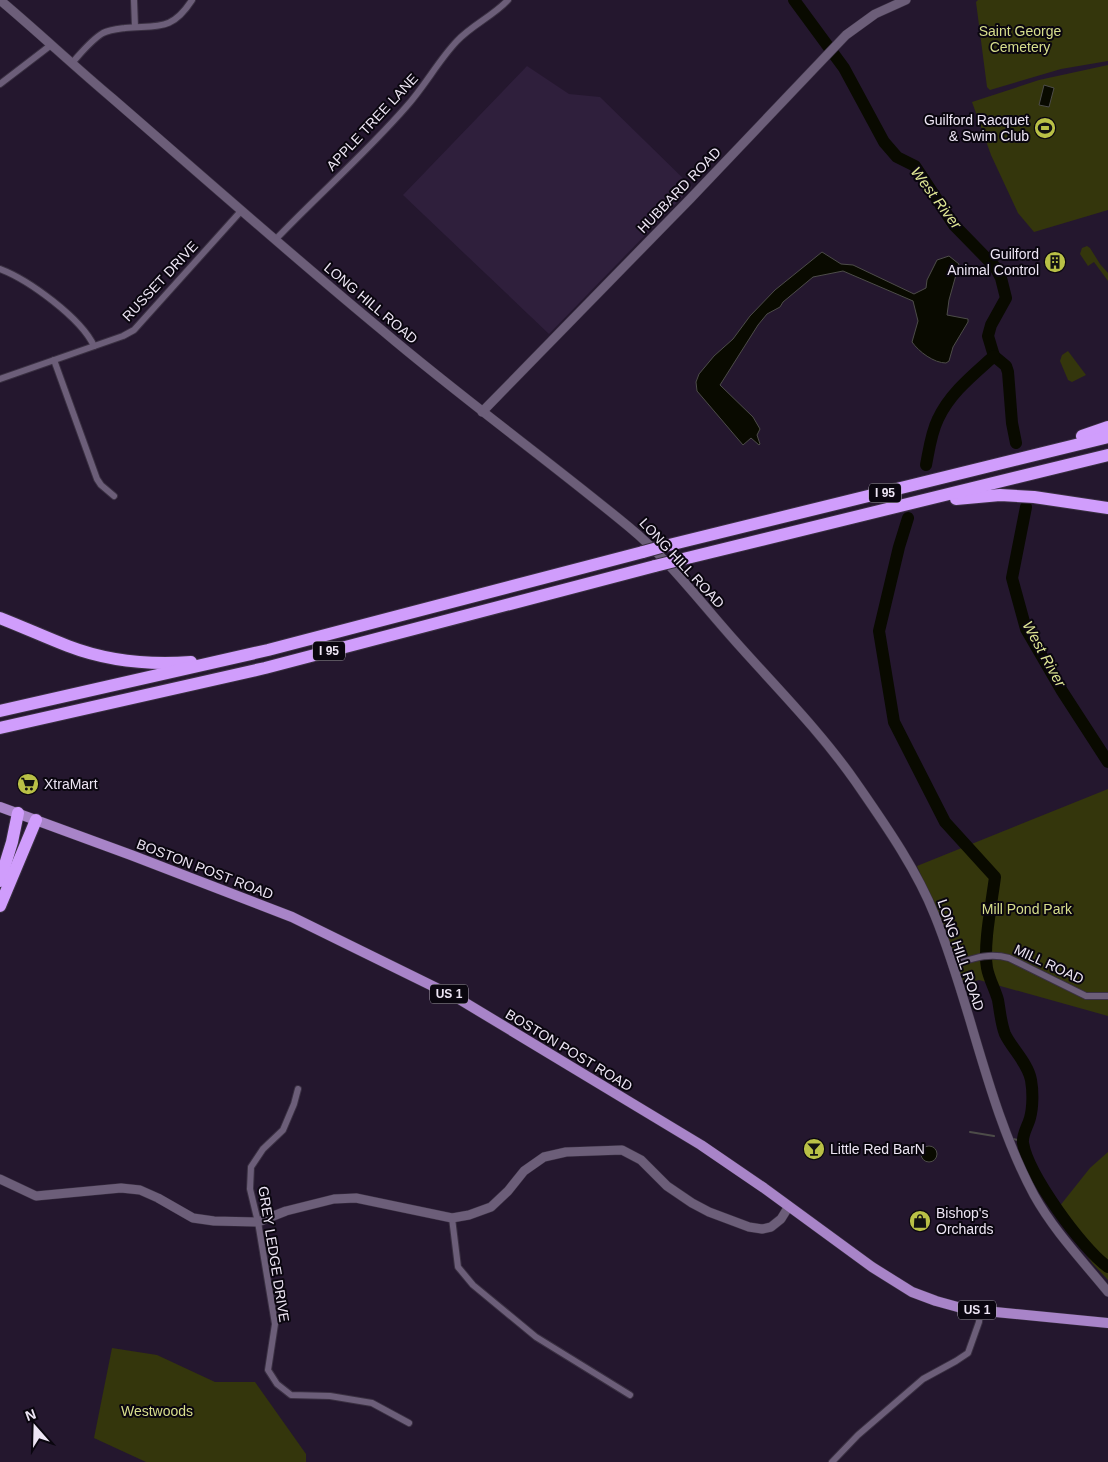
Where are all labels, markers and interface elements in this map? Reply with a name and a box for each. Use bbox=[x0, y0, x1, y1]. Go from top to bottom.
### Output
park label: Saint George Cemetery bbox=[979, 23, 1061, 55]
street label: APPLE TREE LANE bbox=[323, 70, 421, 174]
place label: Guilford Racquet & Swim Club bbox=[924, 112, 1029, 144]
sports icon: Guilford Racquet & Swim Club bbox=[1033, 116, 1057, 140]
street label: HUBBARD ROAD bbox=[634, 144, 724, 236]
water label: West River bbox=[908, 163, 966, 233]
street label: RUSSET DRIVE bbox=[119, 238, 201, 324]
place label: Guilford Animal Control bbox=[947, 246, 1039, 278]
building icon: Guilford Animal Control bbox=[1043, 250, 1067, 274]
street label: LONG HILL ROAD bbox=[321, 259, 421, 347]
road number: I 95 bbox=[869, 483, 901, 502]
street label: LONG HILL ROAD bbox=[636, 515, 728, 611]
water label: West River bbox=[1019, 618, 1070, 691]
road number: I 95 bbox=[313, 641, 345, 660]
supermarket icon: XtraMart bbox=[16, 772, 40, 796]
place label: XtraMart bbox=[44, 776, 98, 792]
street label: BOSTON POST ROAD bbox=[134, 836, 276, 902]
street label: LONG HILL ROAD bbox=[934, 897, 988, 1013]
park label: Mill Pond Park bbox=[982, 901, 1073, 917]
street label: MILL ROAD bbox=[1012, 941, 1086, 987]
road number: US 1 bbox=[430, 984, 468, 1004]
street label: BOSTON POST ROAD bbox=[503, 1006, 635, 1094]
bar icon: Little Red BarN bbox=[802, 1137, 826, 1161]
place label: Little Red BarN bbox=[830, 1141, 925, 1157]
street label: GREY LEDGE DRIVE bbox=[255, 1185, 293, 1323]
place label: Bishop's Orchards bbox=[936, 1205, 994, 1237]
shop icon: Bishop's Orchards bbox=[908, 1209, 932, 1233]
road number: US 1 bbox=[958, 1300, 996, 1320]
north arrow bbox=[10, 1402, 60, 1452]
park label: Westwoods bbox=[121, 1403, 193, 1419]
text: N bbox=[23, 1406, 38, 1424]

